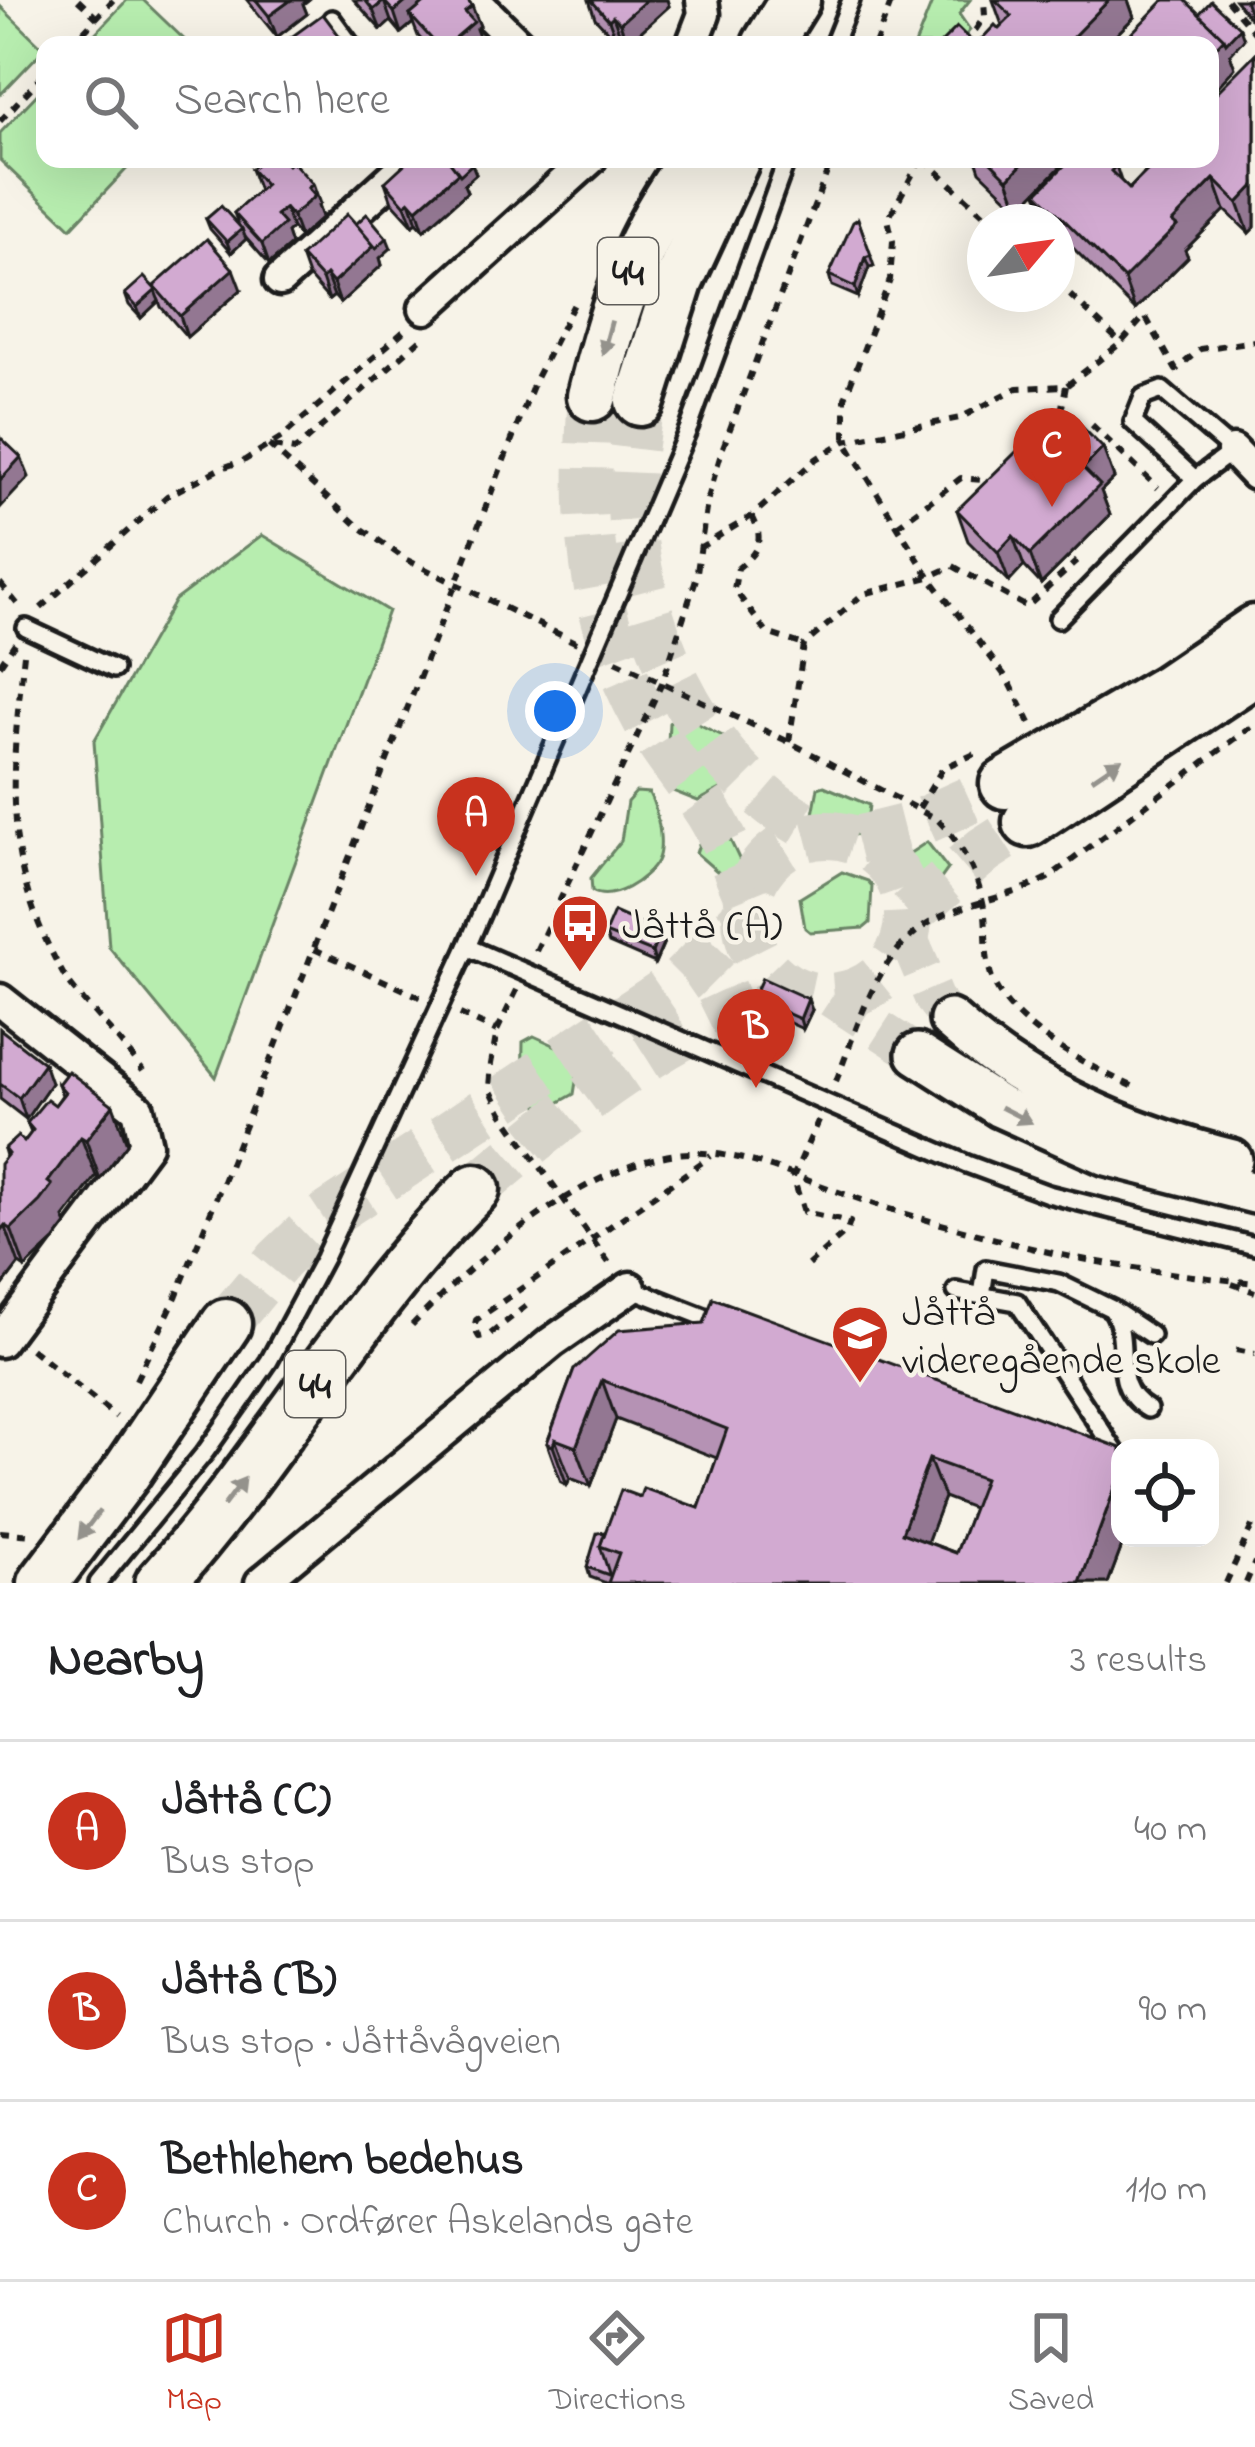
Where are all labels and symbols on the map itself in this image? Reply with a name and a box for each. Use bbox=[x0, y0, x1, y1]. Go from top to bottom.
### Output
north arrow bbox=[967, 204, 1075, 312]
road number: 44 bbox=[598, 238, 658, 304]
one-way arrow bbox=[596, 320, 615, 357]
pin: C bbox=[1013, 408, 1091, 507]
your location bbox=[525, 681, 585, 741]
one-way arrow bbox=[1091, 759, 1123, 782]
pin: A bbox=[437, 777, 515, 876]
bus stop icon: Jåttå (A) bbox=[549, 892, 611, 974]
place label: Jåttå (A) bbox=[622, 897, 782, 958]
pin: B bbox=[717, 989, 795, 1088]
one-way arrow bbox=[999, 1105, 1034, 1125]
place label: Jåttå videregående skole bbox=[902, 1284, 1220, 1393]
school or university icon: Jåttå videregående skole bbox=[829, 1303, 891, 1385]
road number: 44 bbox=[285, 1351, 345, 1417]
one-way arrow bbox=[221, 1476, 246, 1508]
one-way arrow bbox=[77, 1509, 101, 1541]

